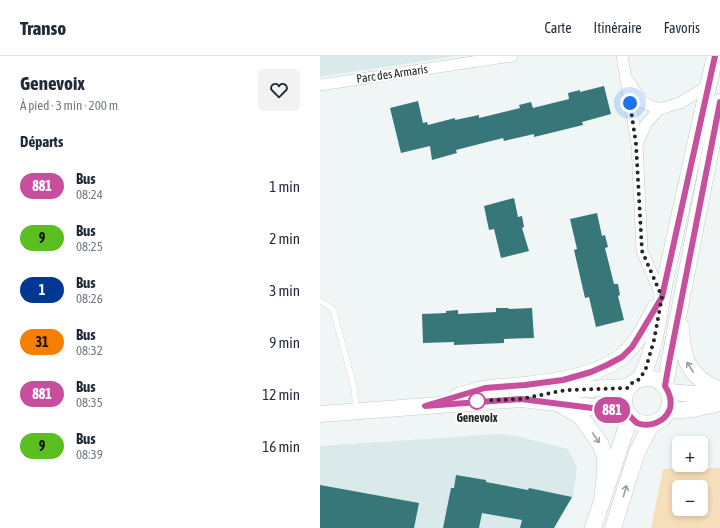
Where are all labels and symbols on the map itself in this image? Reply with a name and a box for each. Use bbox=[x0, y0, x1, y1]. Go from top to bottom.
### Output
street label: Parc des Armaris bbox=[355, 62, 429, 86]
your location bbox=[620, 93, 640, 113]
one-way arrow bbox=[686, 362, 694, 373]
marker: Genevoix bbox=[468, 392, 486, 410]
line badge: 881 bbox=[589, 397, 635, 423]
place label: Genevoix bbox=[456, 411, 498, 425]
one-way arrow bbox=[592, 432, 600, 443]
one-way arrow bbox=[622, 485, 629, 498]

